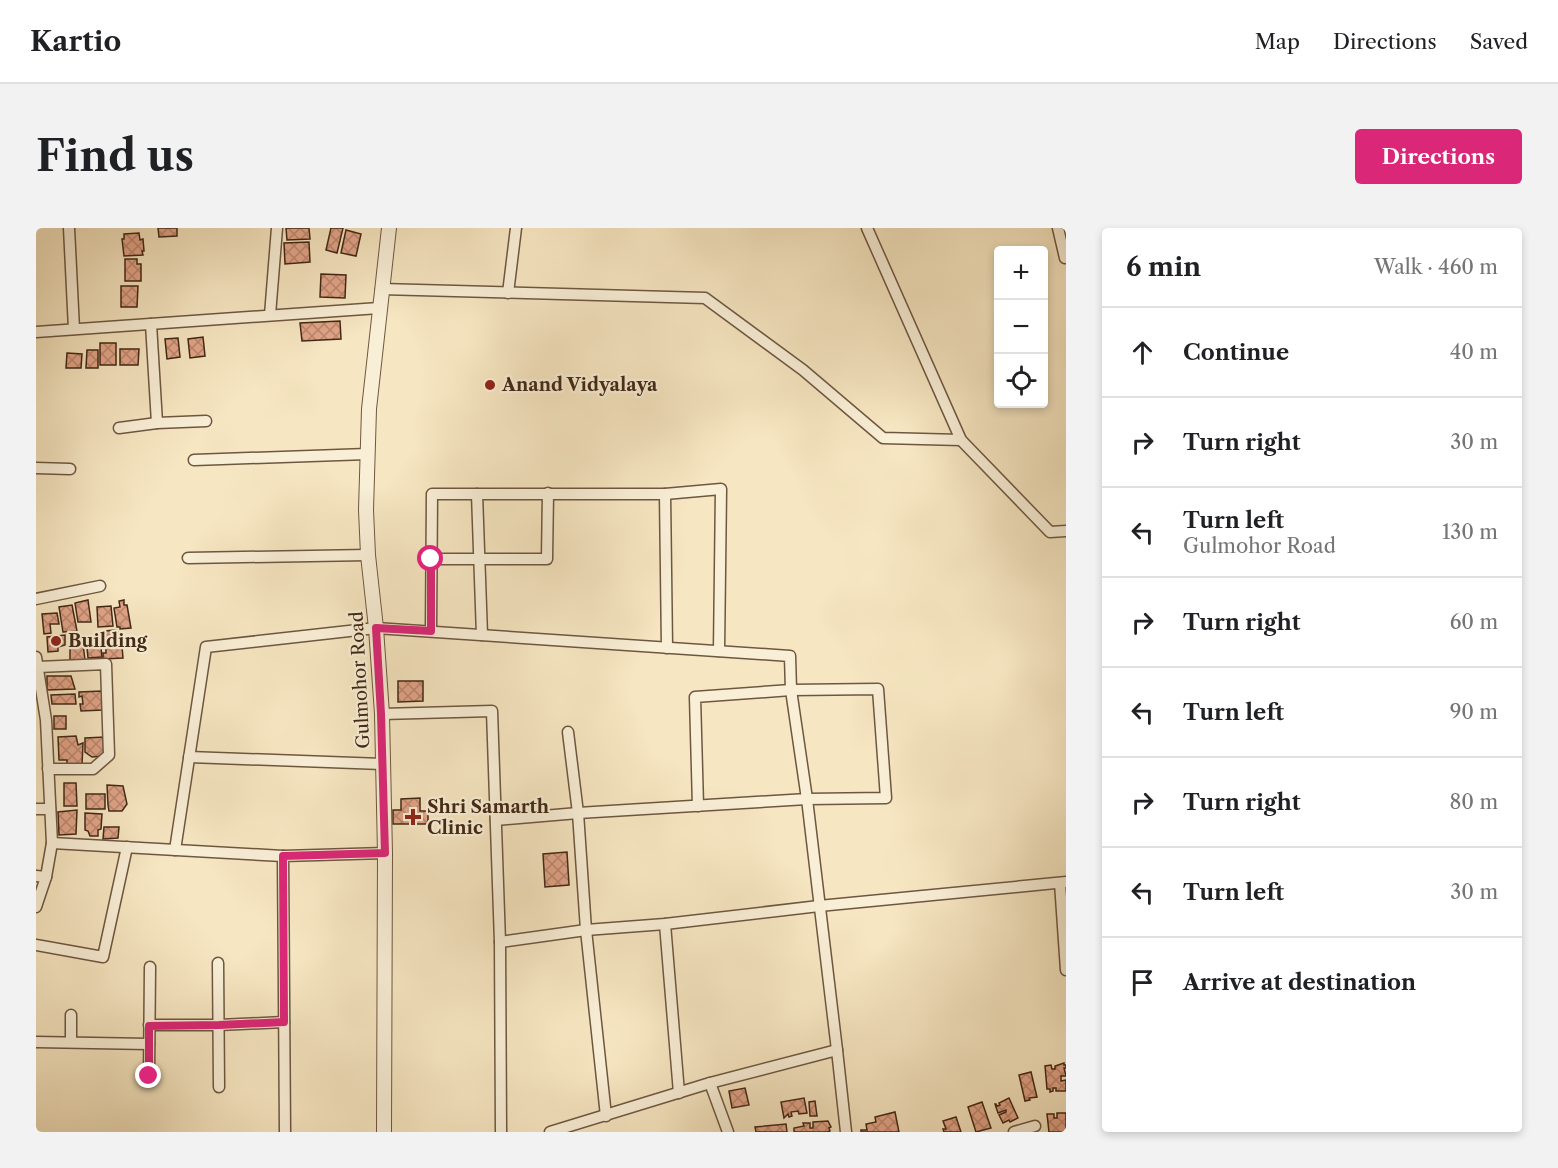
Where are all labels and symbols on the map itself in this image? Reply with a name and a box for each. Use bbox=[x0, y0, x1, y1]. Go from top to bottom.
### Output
place label: Anand Vidyalaya bbox=[501, 374, 658, 396]
marker: Anand Vidyalaya bbox=[483, 378, 497, 392]
route start bbox=[417, 545, 443, 571]
street label: Gulmohor Road bbox=[345, 611, 375, 749]
place label: Building bbox=[68, 630, 148, 652]
marker: Building bbox=[49, 634, 63, 648]
place label: Shri Samarth Clinic bbox=[427, 796, 550, 839]
marker: Shri Samarth Clinic bbox=[404, 808, 422, 826]
route end bbox=[135, 1062, 161, 1088]

